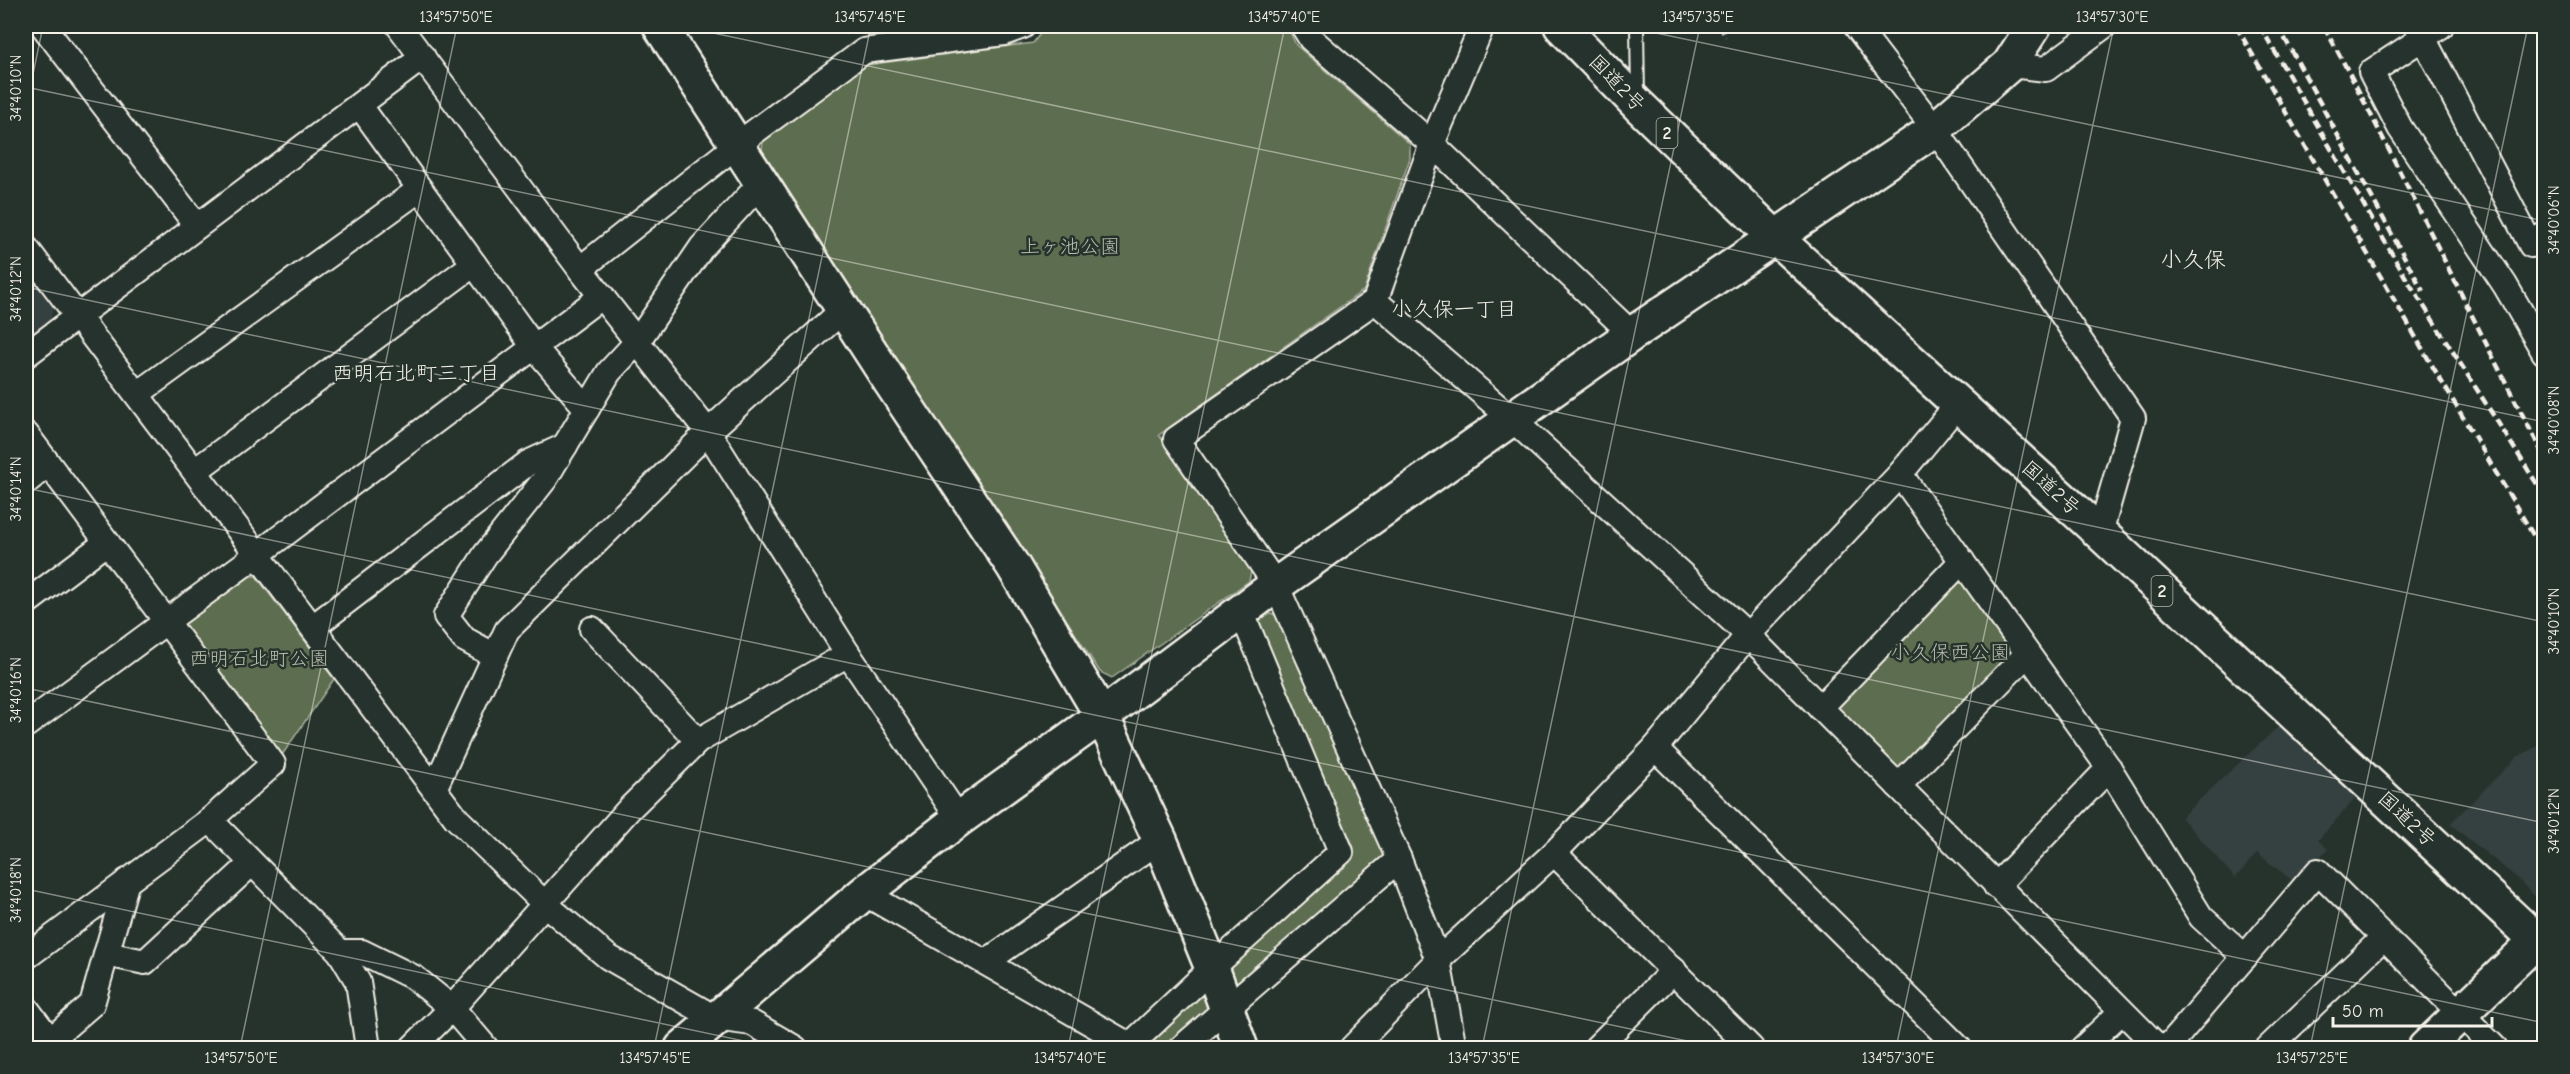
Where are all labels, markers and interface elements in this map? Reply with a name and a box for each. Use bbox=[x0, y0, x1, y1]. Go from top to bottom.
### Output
text: 134°57'50"E bbox=[419, 8, 493, 26]
text: 134°57'45"E bbox=[834, 8, 906, 26]
text: 134°57'40"E bbox=[1248, 8, 1320, 26]
text: 134°57'35"E bbox=[1662, 8, 1734, 26]
text: 134°57'30"E bbox=[2076, 8, 2148, 26]
street label: 国道2号 bbox=[1584, 50, 1650, 116]
text: 34°40'10"N bbox=[7, 55, 25, 121]
road number: 2 bbox=[1656, 118, 1678, 148]
text: 34°40'06"N bbox=[2545, 185, 2563, 255]
park label: 上ヶ池公園 bbox=[1020, 235, 1120, 258]
district label: 小久保 bbox=[2160, 247, 2226, 273]
text: 34°40'12"N bbox=[7, 256, 25, 322]
district label: 小久保一丁目 bbox=[1391, 297, 1517, 321]
district label: 西明石北町三丁目 bbox=[332, 361, 500, 385]
text: 34°40'08"N bbox=[2545, 386, 2563, 454]
text: 34°40'14"N bbox=[7, 456, 25, 522]
street label: 国道2号 bbox=[2017, 456, 2085, 520]
road number: 2 bbox=[2152, 576, 2172, 606]
text: 34°40'10"N bbox=[2545, 588, 2563, 654]
park label: 小久保西公園 bbox=[1890, 641, 2010, 664]
park label: 西明石北町公園 bbox=[189, 647, 329, 670]
text: 34°40'16"N bbox=[7, 657, 25, 723]
street label: 国道2号 bbox=[2373, 787, 2441, 851]
text: 34°40'12"N bbox=[2545, 788, 2563, 854]
text: 34°40'18"N bbox=[7, 857, 25, 923]
scale bar bbox=[2333, 990, 2492, 1028]
text: 50 m bbox=[2342, 1001, 2384, 1022]
text: 134°57'50"E bbox=[204, 1049, 278, 1067]
text: 134°57'45"E bbox=[619, 1049, 691, 1067]
text: 134°57'40"E bbox=[1034, 1049, 1106, 1067]
text: 134°57'35"E bbox=[1448, 1049, 1520, 1067]
text: 134°57'30"E bbox=[1862, 1049, 1934, 1067]
text: 134°57'25"E bbox=[2276, 1049, 2348, 1067]

